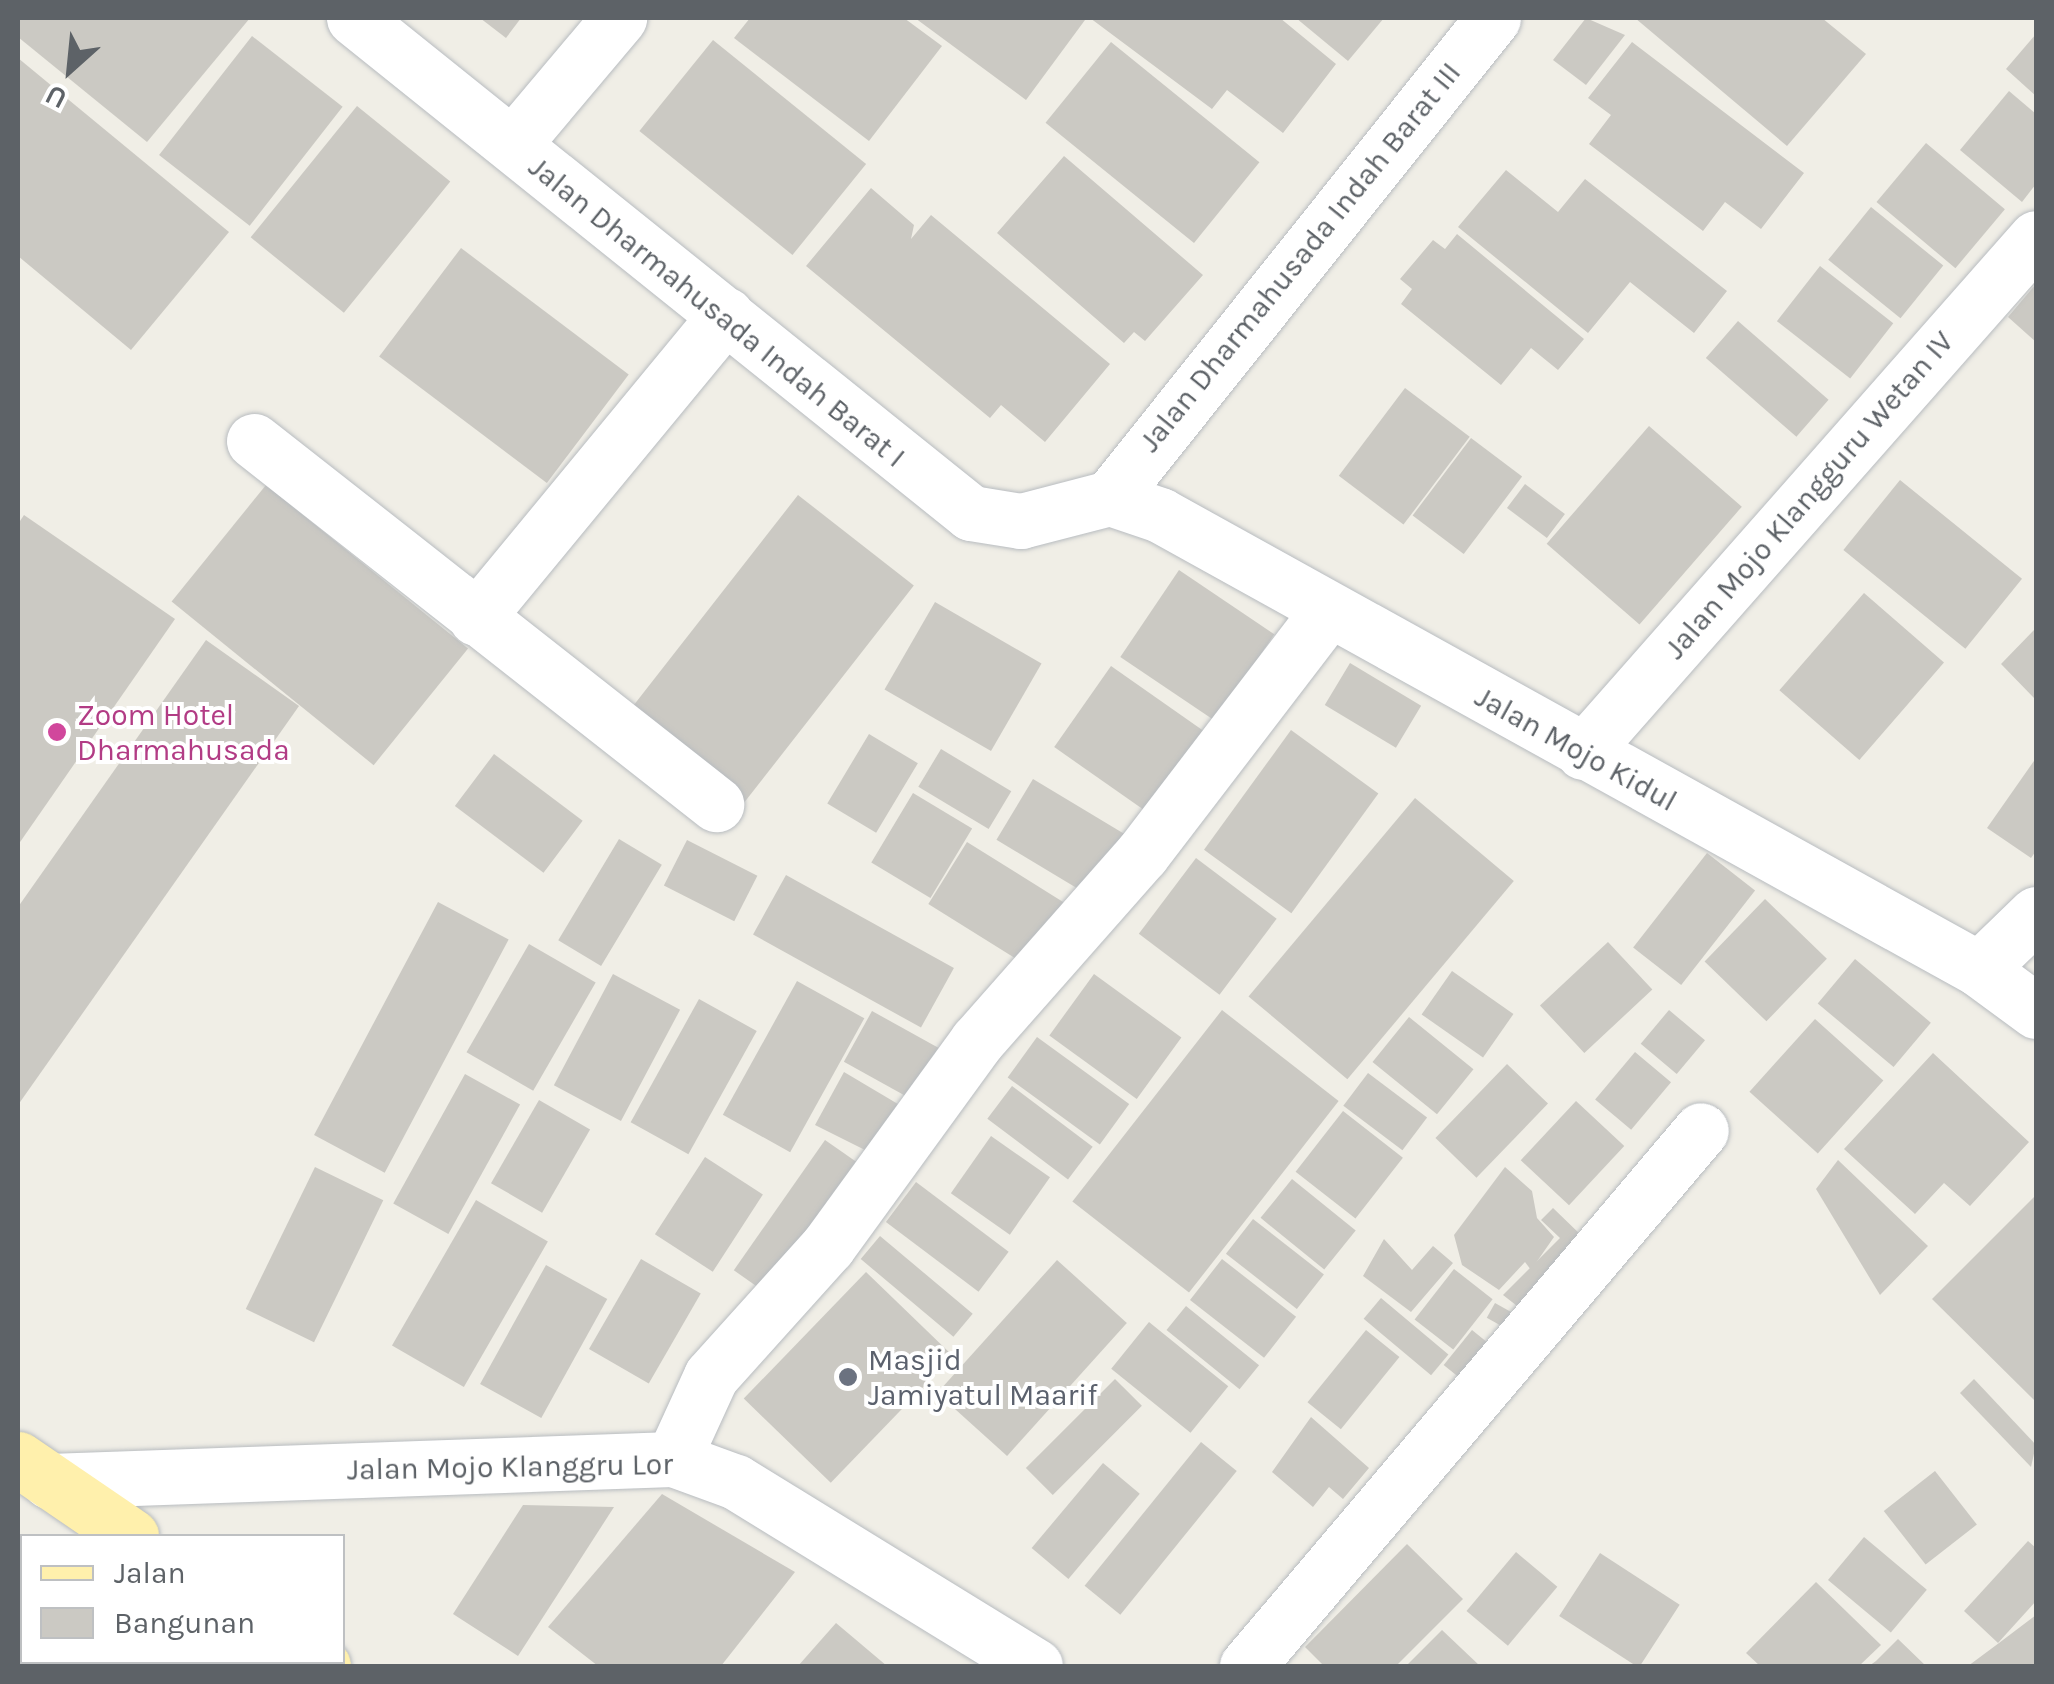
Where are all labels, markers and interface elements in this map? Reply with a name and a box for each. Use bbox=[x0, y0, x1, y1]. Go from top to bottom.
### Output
north arrow bbox=[20, 20, 120, 120]
street label: Jalan Dharmahusada Indah Barat III bbox=[1132, 55, 1468, 459]
text: U bbox=[40, 78, 72, 116]
street label: Jalan Dharmahusada Indah Barat I bbox=[522, 149, 912, 475]
street label: Jalan Mojo Klangguru Wetan IV bbox=[1657, 324, 1961, 666]
street label: Jalan Mojo Kidul bbox=[1469, 679, 1683, 819]
place label: Zoom Hotel Dharmahusada bbox=[77, 697, 290, 768]
marker: Zoom Hotel Dharmahusada bbox=[46, 721, 68, 743]
place label: Masjid Jamiyatul Maarif bbox=[868, 1342, 1098, 1412]
marker: Masjid Jamiyatul Maarif bbox=[837, 1366, 859, 1388]
street label: Jalan Mojo Klanggru Lor bbox=[347, 1446, 673, 1488]
legend bbox=[20, 1534, 345, 1664]
text: Jalan bbox=[114, 1555, 186, 1591]
text: Bangunan bbox=[114, 1605, 255, 1641]

